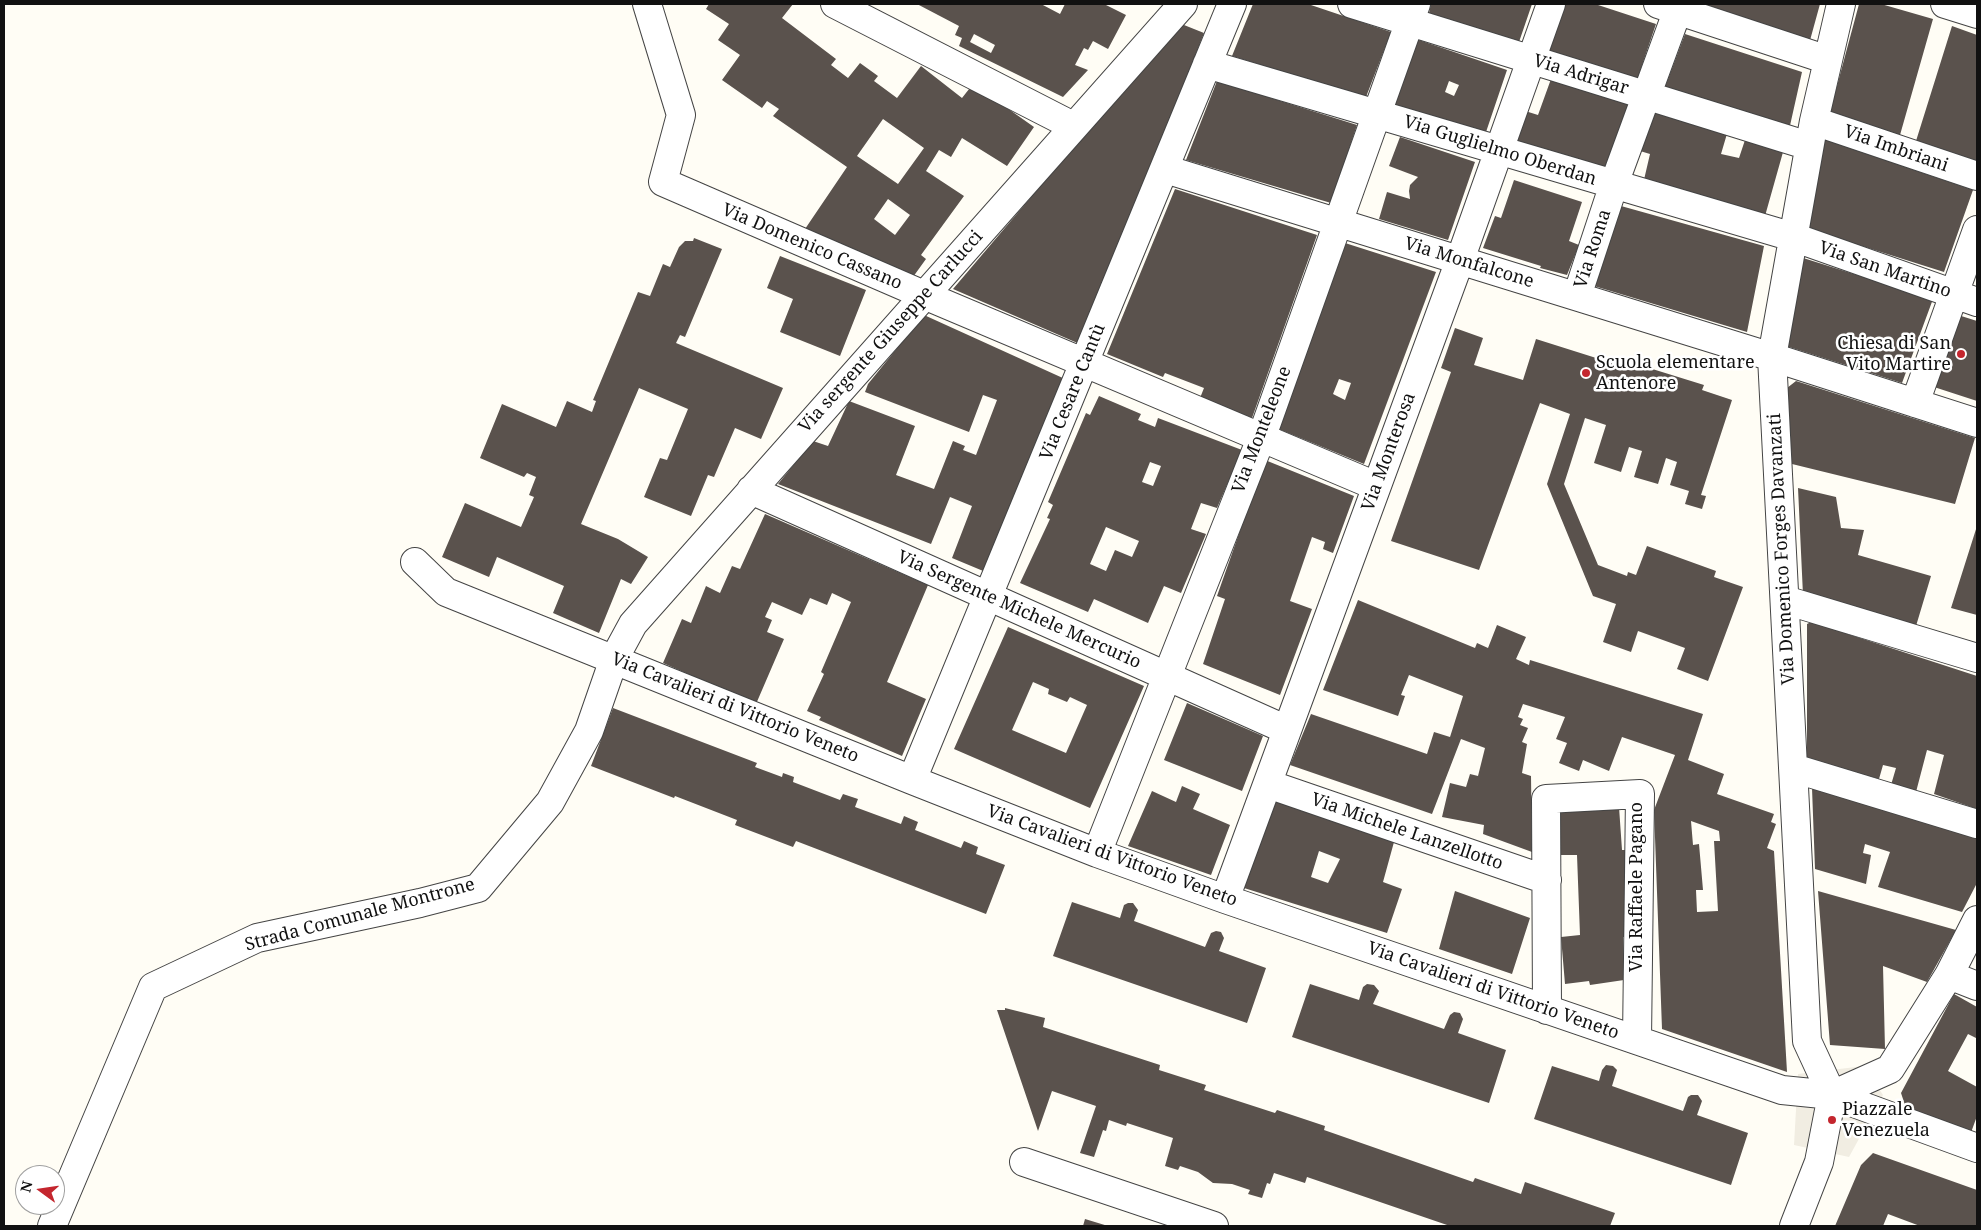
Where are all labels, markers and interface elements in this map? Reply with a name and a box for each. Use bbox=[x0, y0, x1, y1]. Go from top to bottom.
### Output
street label: Via Adrigar bbox=[1531, 50, 1631, 100]
street label: Via Guglielmo Oberdan bbox=[1401, 111, 1599, 191]
street label: Via Imbriani bbox=[1841, 121, 1951, 177]
street label: Via Domenico Cassano bbox=[719, 199, 905, 295]
street label: Via Roma bbox=[1570, 207, 1616, 291]
street label: Via sergente Giuseppe Carlucci bbox=[794, 226, 988, 438]
street label: Via Monfalcone bbox=[1402, 233, 1536, 293]
street label: Via San Martino bbox=[1816, 237, 1954, 303]
street label: Via Cesare Cantù bbox=[1036, 321, 1110, 463]
place label: Chiesa di San Vito Martire bbox=[1837, 333, 1951, 376]
marker: Chiesa di San Vito Martire bbox=[1955, 348, 1967, 360]
place label: Scuola elementare Antenore bbox=[1596, 352, 1755, 394]
street label: Via Monteleone bbox=[1228, 363, 1296, 497]
marker: Scuola elementare Antenore bbox=[1580, 367, 1592, 379]
street label: Via Monterosa bbox=[1358, 390, 1420, 514]
street label: Via Domenico Forges Davanzati bbox=[1764, 413, 1800, 685]
street label: Via Sergente Michele Mercurio bbox=[894, 546, 1144, 674]
street label: Via Cavalieri di Vittorio Veneto bbox=[608, 648, 862, 768]
street label: Via Michele Lanzellotto bbox=[1308, 789, 1506, 875]
street label: Via Cavalieri di Vittorio Veneto bbox=[984, 801, 1240, 911]
street label: Via Raffaele Pagano bbox=[1626, 802, 1648, 972]
street label: Strada Comunale Montrone bbox=[243, 874, 477, 956]
street label: Via Cavalieri di Vittorio Veneto bbox=[1364, 938, 1622, 1044]
place label: Piazzale Venezuela bbox=[1842, 1099, 1930, 1142]
marker: Piazzale Venezuela bbox=[1826, 1114, 1838, 1126]
north arrow bbox=[15, 1165, 65, 1215]
text: N bbox=[15, 1179, 36, 1194]

